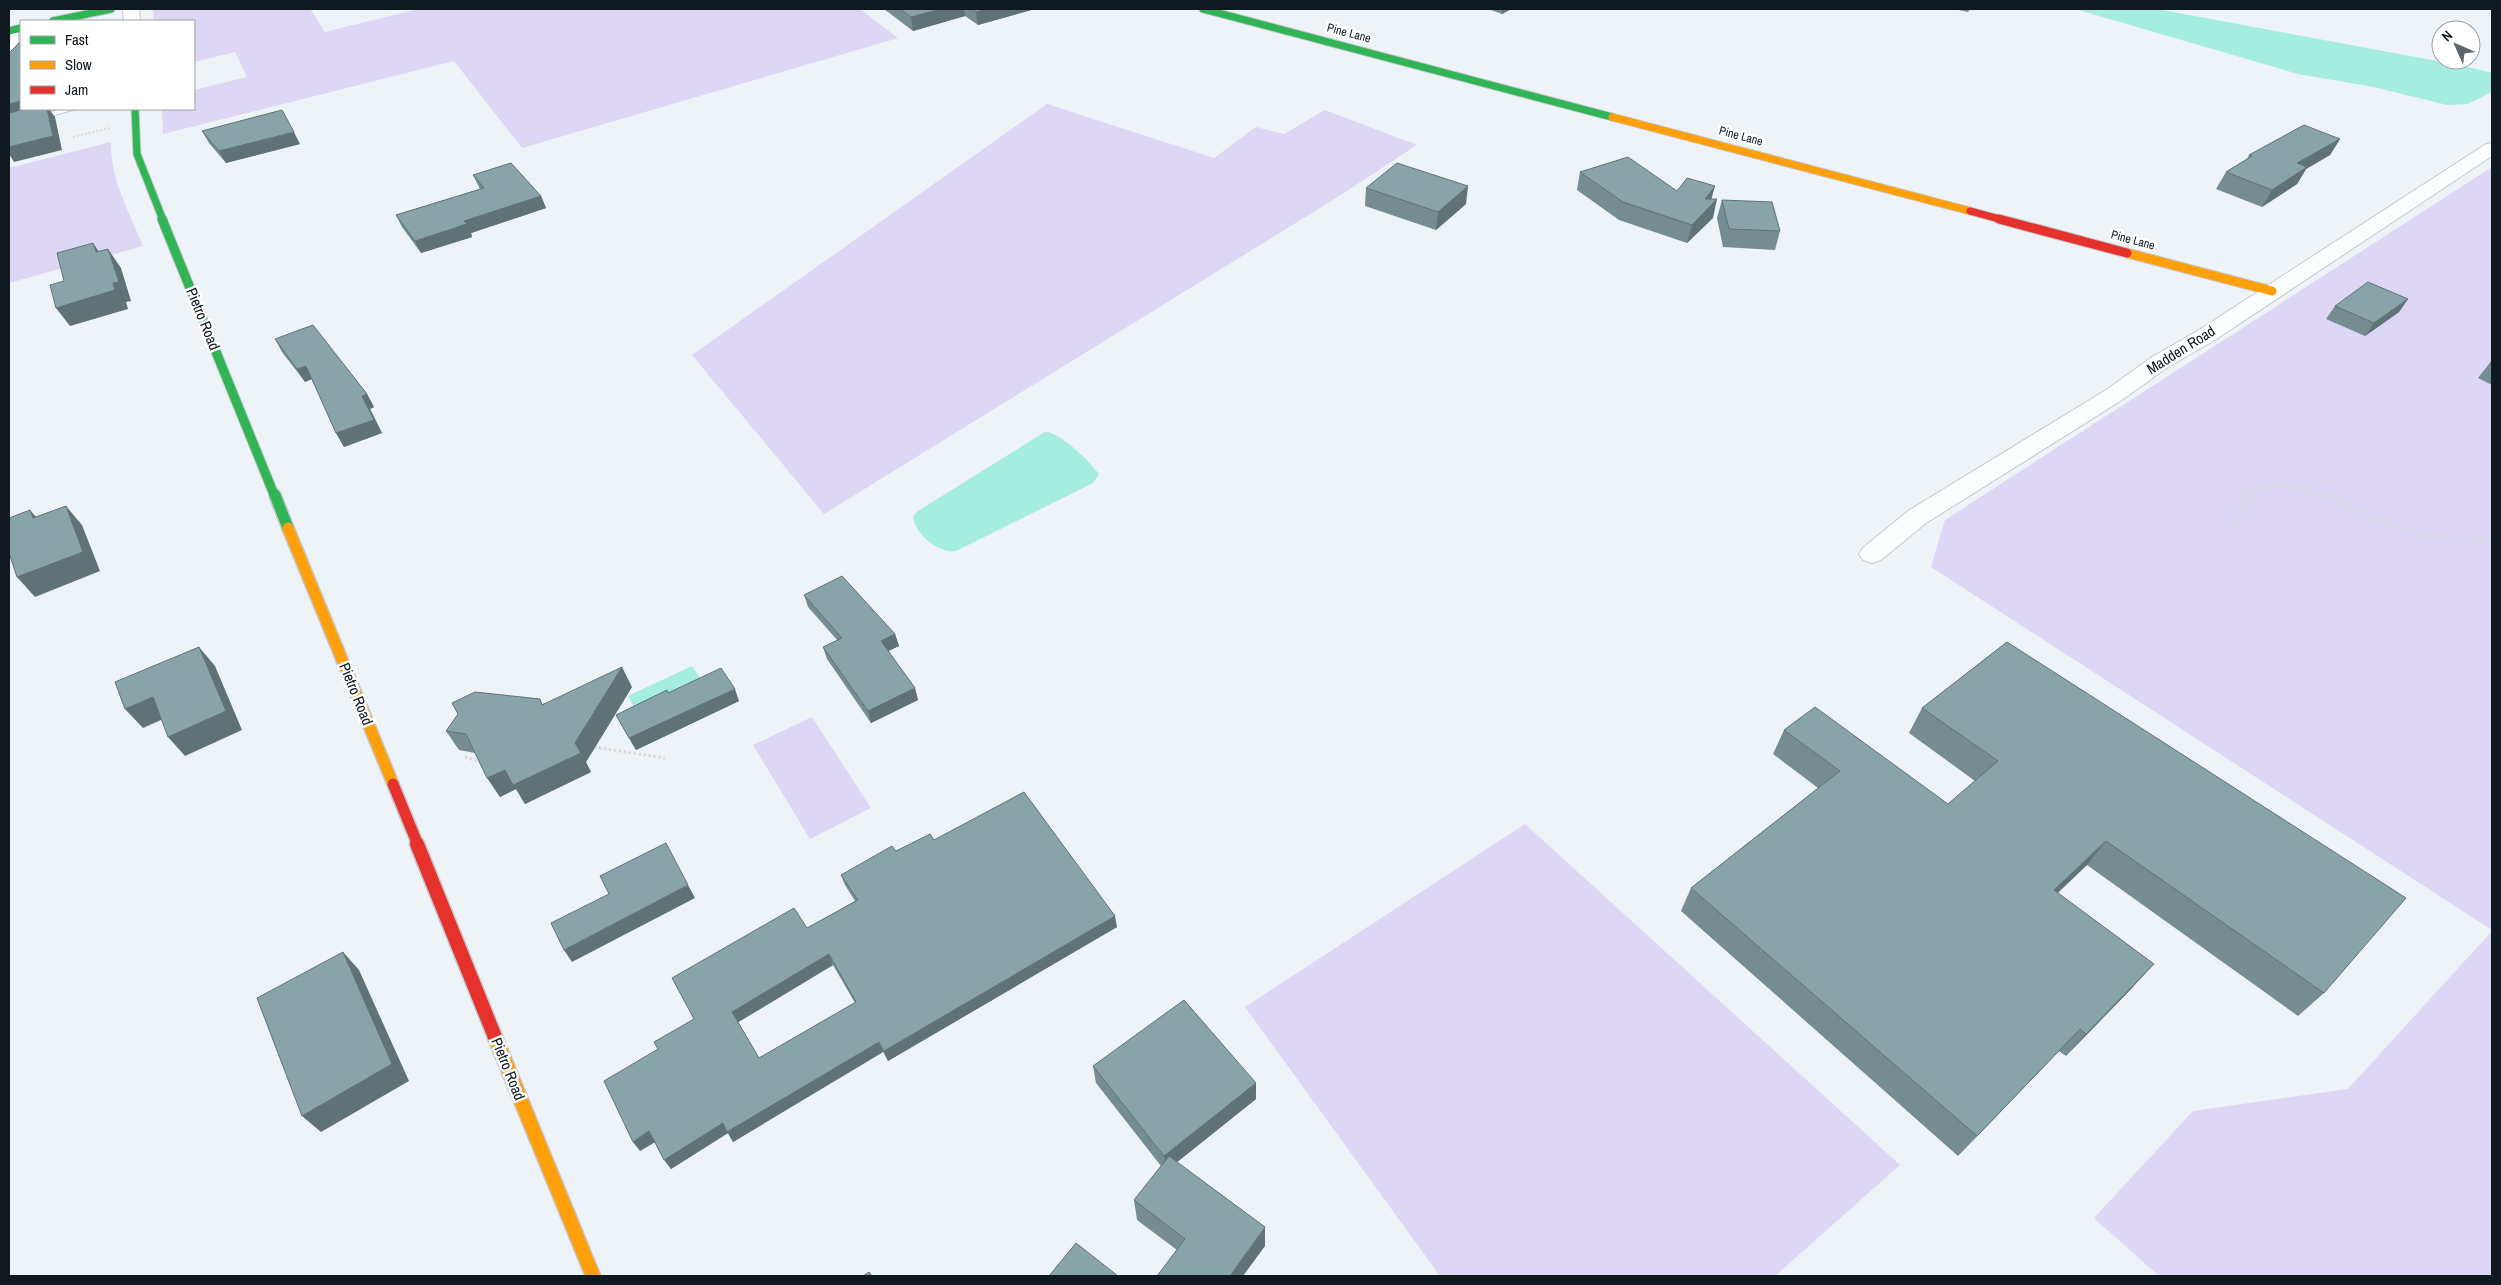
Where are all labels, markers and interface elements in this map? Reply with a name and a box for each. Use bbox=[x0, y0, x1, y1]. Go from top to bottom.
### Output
street label: Pine Lane bbox=[1325, 19, 1373, 47]
legend bbox=[20, 20, 195, 110]
north arrow bbox=[2431, 20, 2481, 70]
text: N bbox=[2438, 27, 2456, 45]
text: Fast bbox=[65, 29, 89, 50]
text: Slow bbox=[65, 54, 92, 75]
text: Jam bbox=[65, 79, 88, 100]
street label: Pine Lane bbox=[1717, 122, 1765, 150]
street label: Pine Lane bbox=[2109, 226, 2157, 254]
street label: Pietro Road bbox=[181, 284, 225, 353]
street label: Madden Road bbox=[2142, 320, 2219, 379]
street label: Pietro Road bbox=[334, 659, 378, 728]
street label: Pietro Road bbox=[486, 1034, 530, 1103]

